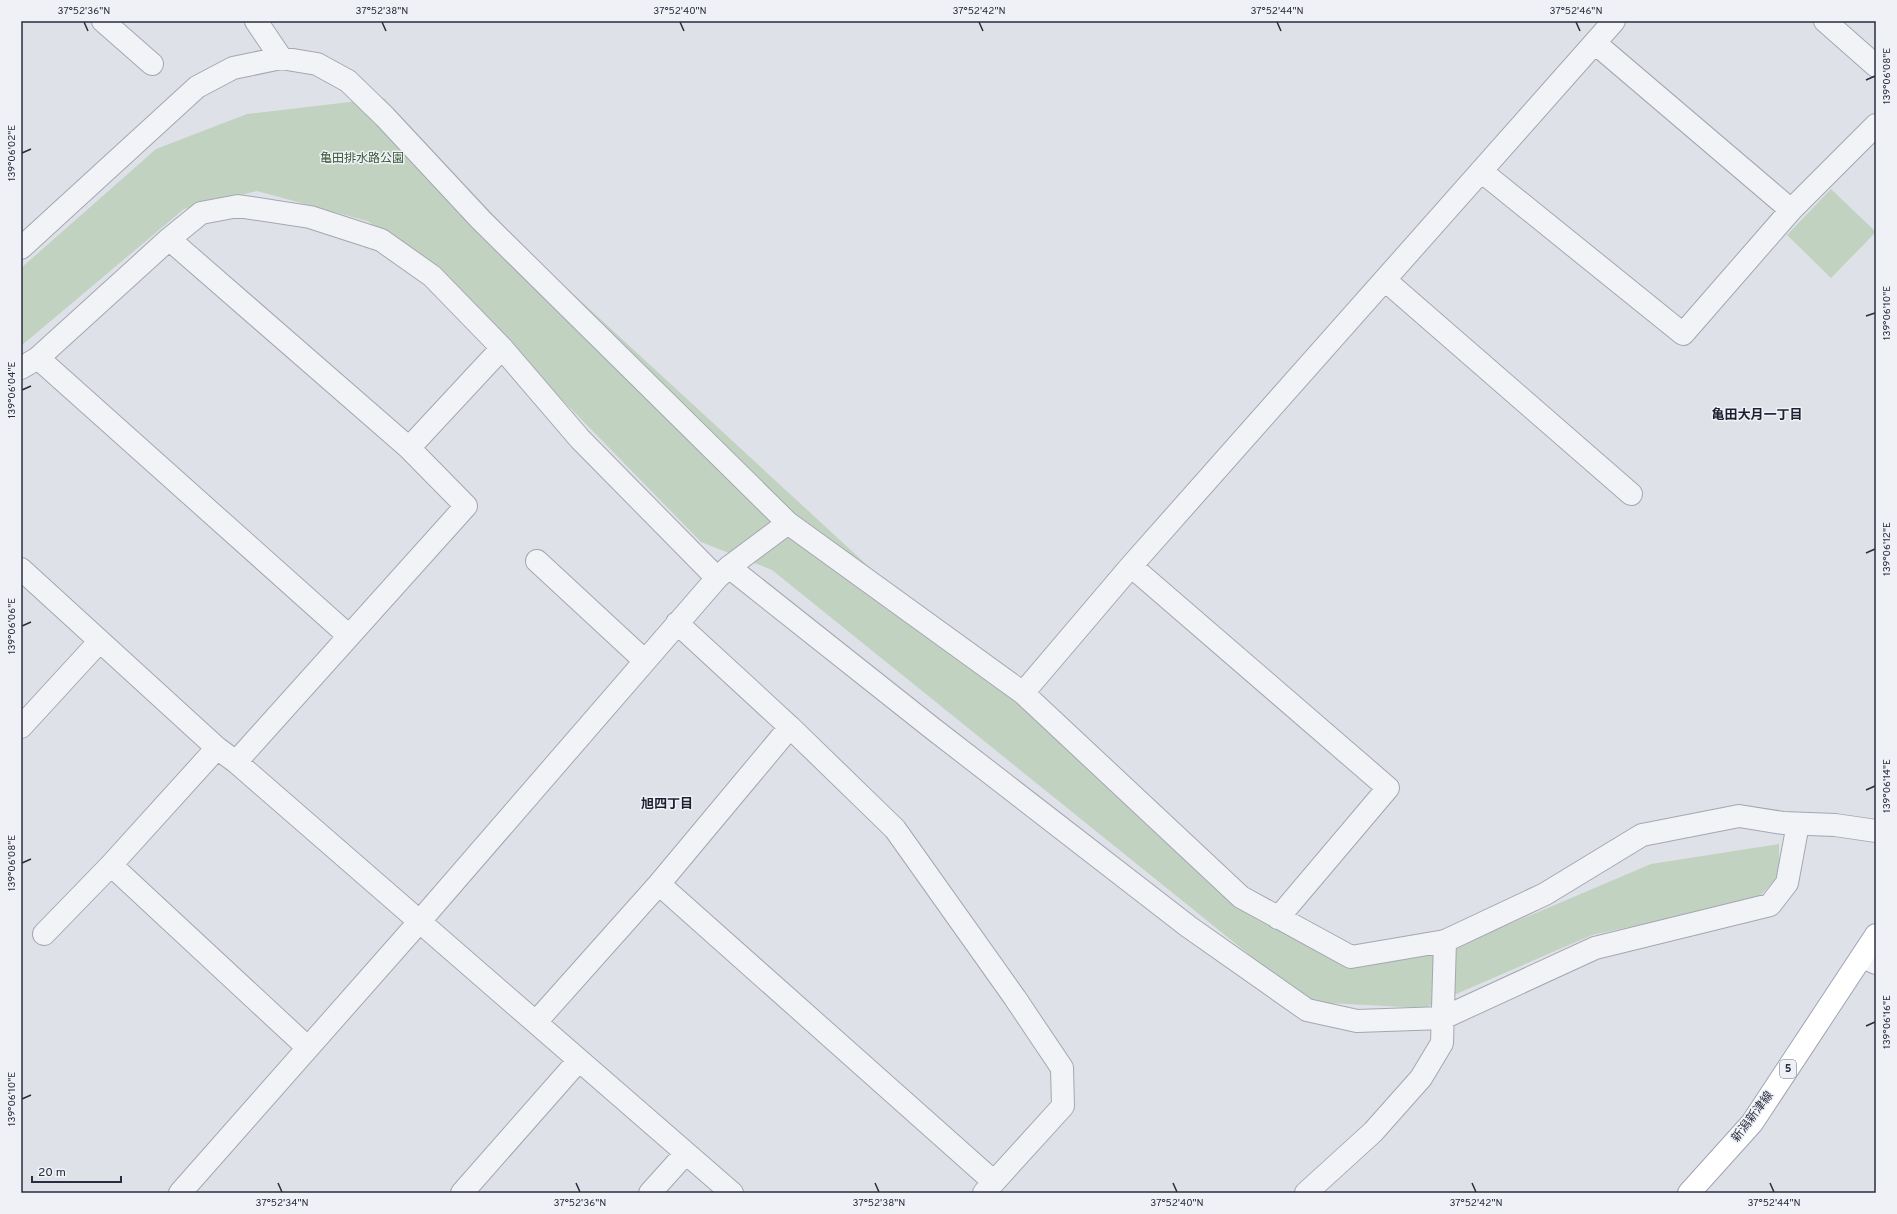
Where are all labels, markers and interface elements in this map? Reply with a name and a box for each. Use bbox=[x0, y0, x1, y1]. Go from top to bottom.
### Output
text: 37°52'36"N bbox=[58, 5, 110, 18]
text: 37°52'38"N bbox=[356, 5, 408, 18]
text: 37°52'40"N bbox=[653, 5, 707, 18]
text: 37°52'42"N bbox=[952, 5, 1006, 18]
text: 37°52'44"N bbox=[1250, 5, 1304, 18]
text: 37°52'46"N bbox=[1550, 5, 1602, 18]
text: 139°06'08"E bbox=[1881, 48, 1894, 104]
text: 139°06'02"E bbox=[6, 125, 19, 181]
park label: 亀田排水路公園 bbox=[320, 151, 404, 167]
text: 139°06'10"E bbox=[1881, 286, 1894, 340]
text: 139°06'04"E bbox=[6, 362, 19, 418]
district label: 亀田大月一丁目 bbox=[1711, 407, 1803, 424]
text: 139°06'12"E bbox=[1881, 522, 1894, 576]
text: 139°06'06"E bbox=[6, 598, 19, 654]
text: 139°06'14"E bbox=[1881, 759, 1894, 813]
district label: 旭四丁目 bbox=[641, 797, 693, 813]
text: 139°06'08"E bbox=[6, 835, 19, 891]
text: 139°06'16"E bbox=[1881, 995, 1894, 1049]
road number: 5 bbox=[1780, 1060, 1796, 1078]
text: 139°06'10"E bbox=[6, 1072, 19, 1126]
street label: 新潟新津線 bbox=[1729, 1088, 1777, 1146]
scale bar bbox=[32, 1158, 121, 1184]
text: 20 m bbox=[38, 1165, 66, 1181]
text: 37°52'34"N bbox=[256, 1197, 309, 1210]
text: 37°52'36"N bbox=[554, 1197, 606, 1210]
text: 37°52'38"N bbox=[853, 1197, 905, 1210]
text: 37°52'40"N bbox=[1150, 1197, 1204, 1210]
text: 37°52'42"N bbox=[1449, 1197, 1503, 1210]
text: 37°52'44"N bbox=[1747, 1197, 1801, 1210]

